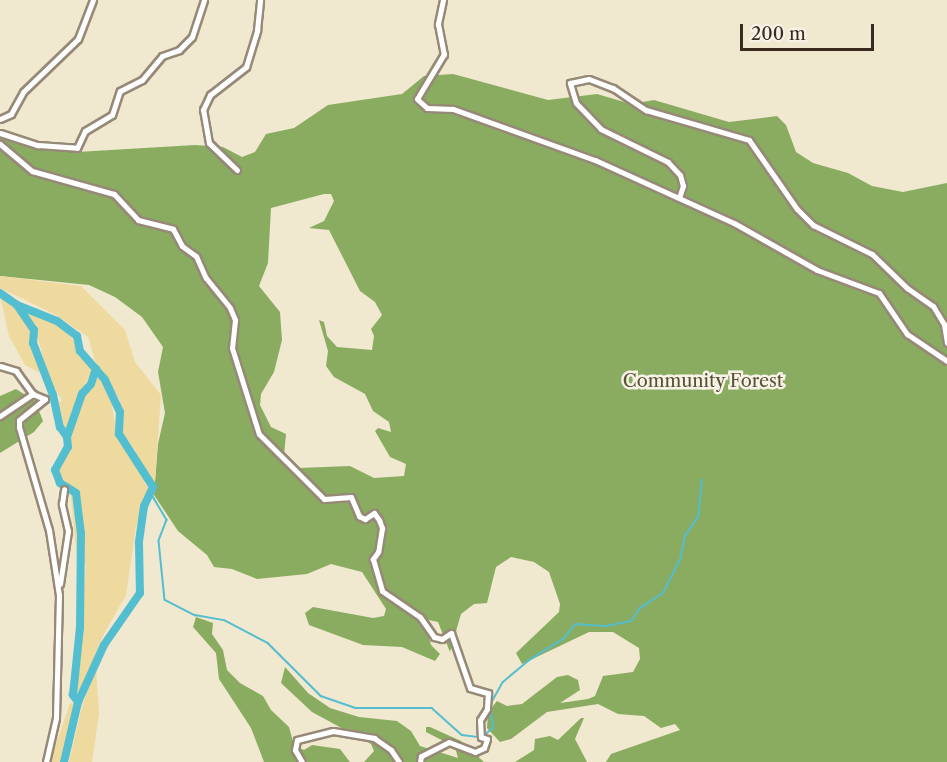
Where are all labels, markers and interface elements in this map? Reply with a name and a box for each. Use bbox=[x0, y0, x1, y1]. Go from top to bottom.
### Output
scale bar bbox=[743, 12, 876, 50]
text: 200 m bbox=[751, 23, 806, 45]
park label: Community Forest bbox=[623, 370, 783, 392]

